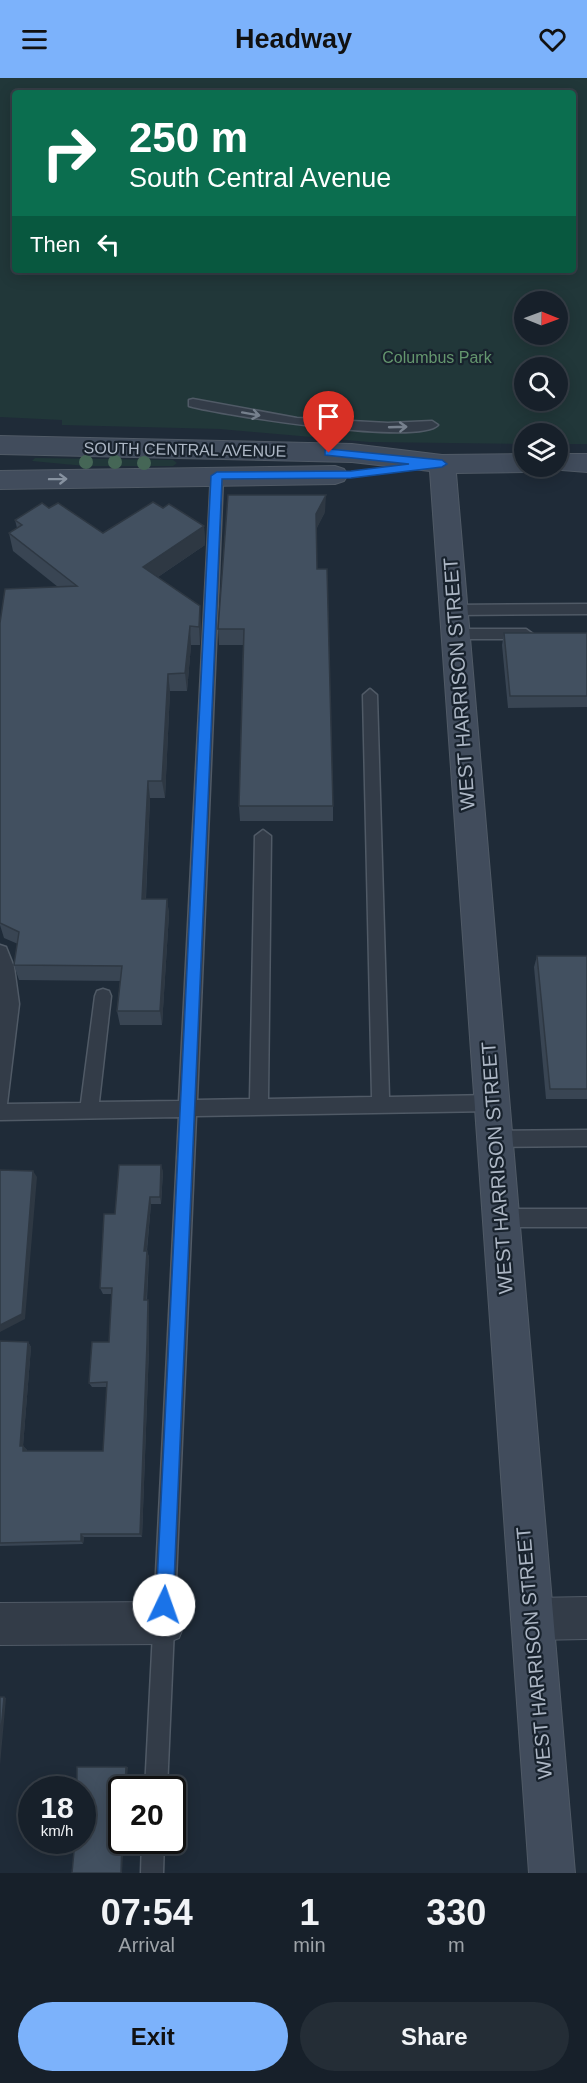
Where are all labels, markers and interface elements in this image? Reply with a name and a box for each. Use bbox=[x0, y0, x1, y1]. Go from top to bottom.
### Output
icon: menu bbox=[18, 23, 51, 56]
icon: heart bbox=[536, 23, 569, 56]
text: Headway bbox=[235, 24, 352, 54]
icon: right bbox=[30, 114, 108, 192]
text: 250 m bbox=[129, 114, 248, 161]
text: South Central Avenue bbox=[129, 163, 391, 193]
icon: left bbox=[92, 228, 125, 261]
text: Then bbox=[30, 232, 80, 257]
north arrow bbox=[514, 291, 568, 345]
map controls bbox=[514, 291, 568, 477]
park label: Columbus Park bbox=[382, 349, 493, 366]
button: search bbox=[514, 357, 568, 411]
pin bbox=[303, 391, 354, 453]
icon: arrive bbox=[312, 400, 345, 433]
one-way arrow bbox=[240, 409, 260, 420]
one-way arrow bbox=[388, 421, 408, 432]
button: layers bbox=[514, 423, 568, 477]
street label: SOUTH CENTRAL AVENUE bbox=[84, 439, 286, 460]
one-way arrow bbox=[48, 474, 68, 485]
street label: WEST HARRISON STREET bbox=[439, 557, 479, 811]
street label: WEST HARRISON STREET bbox=[477, 1041, 517, 1295]
street label: WEST HARRISON STREET bbox=[512, 1526, 556, 1780]
position arrow bbox=[132, 1573, 196, 1637]
speed limit sign: 20 bbox=[108, 1776, 186, 1854]
text: 18 bbox=[40, 1791, 74, 1824]
text: km/h bbox=[41, 1822, 73, 1839]
text: 07:54 bbox=[101, 1892, 193, 1933]
text: 1 bbox=[299, 1892, 319, 1933]
text: 330 bbox=[426, 1892, 486, 1933]
text: Arrival bbox=[118, 1934, 175, 1956]
text: min bbox=[293, 1934, 326, 1956]
text: m bbox=[448, 1934, 465, 1956]
button: Exit bbox=[18, 2002, 288, 2071]
button: Share bbox=[300, 2002, 569, 2071]

